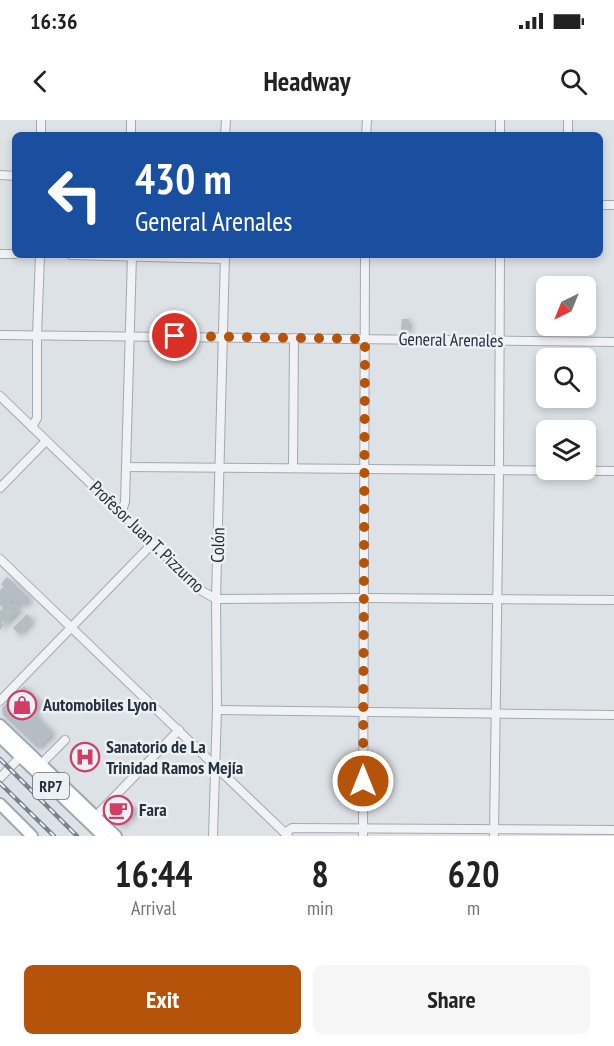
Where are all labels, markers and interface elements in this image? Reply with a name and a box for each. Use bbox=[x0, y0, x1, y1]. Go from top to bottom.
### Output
text: 16:36 bbox=[30, 7, 78, 35]
text: Headway bbox=[263, 64, 351, 98]
icon: back bbox=[24, 65, 57, 98]
icon: search bbox=[557, 65, 590, 98]
text: 430 m bbox=[135, 151, 232, 206]
icon: left bbox=[36, 156, 114, 234]
text: General Arenales bbox=[135, 204, 292, 238]
north arrow bbox=[536, 276, 596, 336]
map controls bbox=[536, 276, 596, 480]
pin bbox=[149, 310, 200, 361]
icon: arrive bbox=[158, 319, 191, 352]
street label: General Arenales bbox=[398, 327, 504, 352]
button: search bbox=[536, 348, 596, 408]
button: layers bbox=[536, 420, 596, 480]
street label: Profesor Juan T. Pizzurno bbox=[85, 476, 210, 598]
street label: Colón bbox=[205, 527, 230, 563]
shop icon: Automobiles Lyon bbox=[6, 689, 38, 721]
place label: Automobiles Lyon bbox=[42, 693, 157, 716]
place label: Sanatorio de La Trinidad Ramos Mejía bbox=[106, 735, 243, 779]
hospital icon: Sanatorio de La Trinidad Ramos Mejía bbox=[69, 741, 101, 773]
position arrow bbox=[331, 749, 395, 813]
road number: RP7 bbox=[33, 773, 69, 799]
cafe icon: Fara bbox=[102, 794, 134, 826]
place label: Fara bbox=[139, 798, 167, 821]
text: 16:44 bbox=[115, 850, 192, 897]
text: 8 bbox=[311, 850, 329, 897]
text: 620 bbox=[448, 850, 499, 897]
text: Arrival bbox=[131, 895, 176, 921]
text: min bbox=[307, 895, 333, 921]
text: m bbox=[467, 895, 480, 921]
button: Exit bbox=[24, 965, 301, 1034]
button: Share bbox=[313, 965, 590, 1034]

